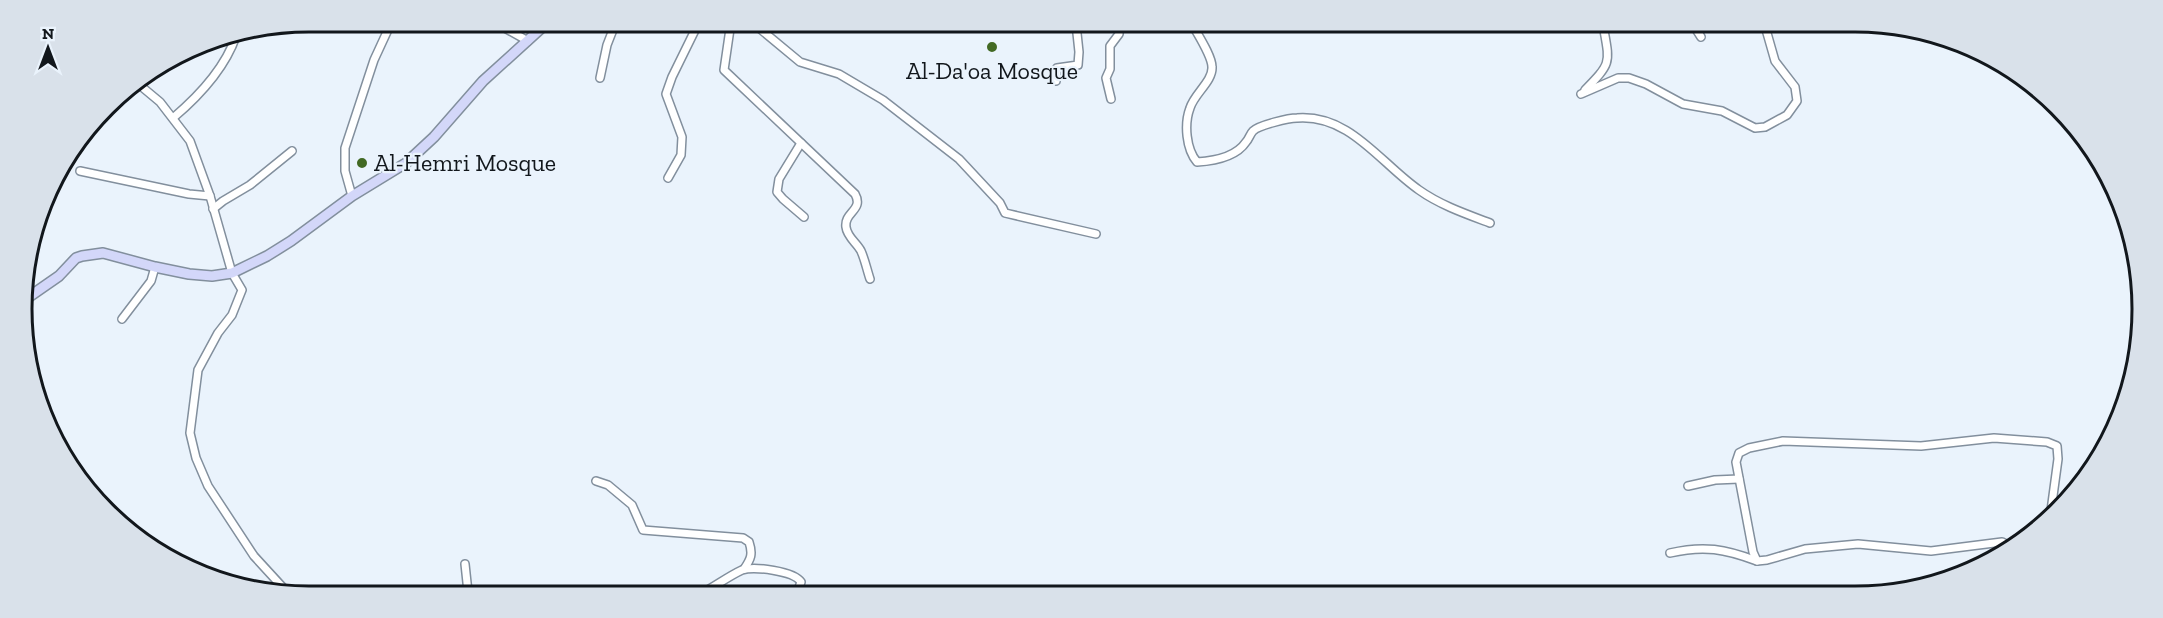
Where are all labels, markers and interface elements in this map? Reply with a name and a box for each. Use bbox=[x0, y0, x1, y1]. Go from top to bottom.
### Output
north arrow bbox=[18, 18, 78, 78]
text: N bbox=[42, 24, 54, 43]
marker: Al-Da'oa Mosque bbox=[985, 40, 999, 54]
place label: Al-Da'oa Mosque bbox=[906, 56, 1078, 85]
place label: Al-Hemri Mosque bbox=[374, 148, 556, 177]
marker: Al-Hemri Mosque bbox=[355, 156, 369, 170]

